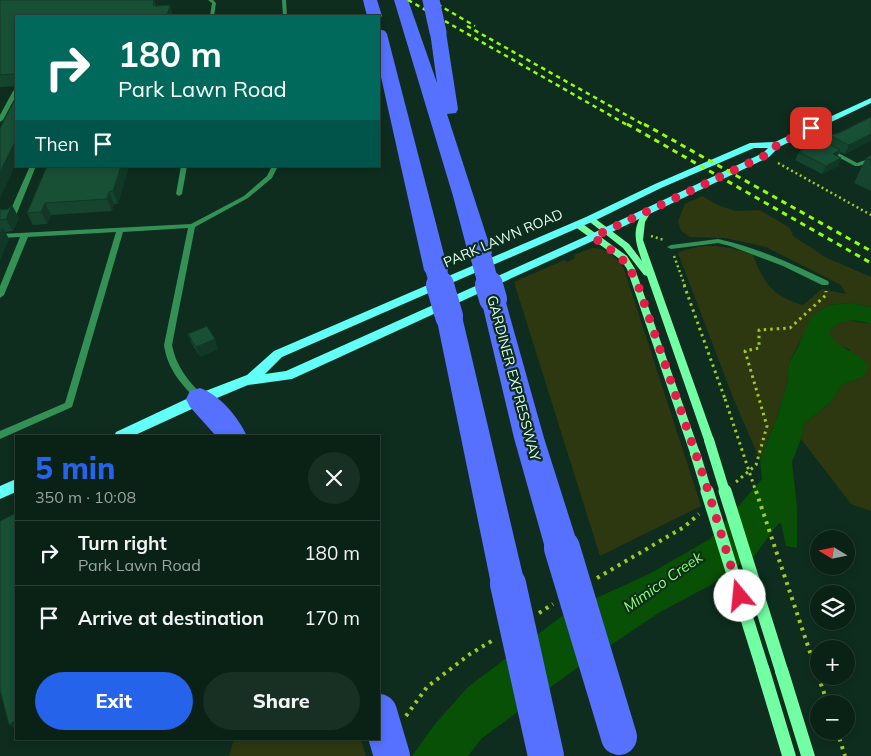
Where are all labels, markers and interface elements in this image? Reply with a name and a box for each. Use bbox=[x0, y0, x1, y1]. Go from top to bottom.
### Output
text: 180 m bbox=[118, 32, 222, 76]
icon: right bbox=[35, 35, 100, 100]
text: Park Lawn Road bbox=[118, 75, 287, 103]
pin bbox=[790, 107, 832, 149]
icon: arrive bbox=[797, 114, 825, 142]
icon: arrive bbox=[89, 130, 117, 158]
text: Then bbox=[35, 132, 79, 156]
street label: PARK LAWN ROAD bbox=[440, 205, 566, 271]
street label: GARDINER EXPRESSWAY bbox=[483, 293, 545, 463]
text: 5 min bbox=[35, 449, 115, 487]
button: close bbox=[308, 452, 360, 504]
text: 350 m · 10:08 bbox=[35, 487, 136, 507]
north arrow bbox=[810, 530, 855, 575]
map controls bbox=[810, 530, 855, 740]
text: Turn right bbox=[78, 531, 167, 555]
icon: right bbox=[35, 539, 63, 567]
text: 180 m bbox=[304, 541, 360, 565]
water label: Mimico Creek bbox=[619, 547, 707, 616]
text: Park Lawn Road bbox=[78, 555, 201, 575]
position arrow bbox=[713, 569, 765, 621]
button: layers bbox=[810, 585, 855, 630]
icon: arrive bbox=[35, 604, 63, 632]
text: Arrive at destination bbox=[78, 606, 264, 630]
text: 170 m bbox=[304, 606, 360, 630]
button: + bbox=[810, 640, 855, 685]
button: Exit bbox=[35, 672, 193, 730]
button: Share bbox=[203, 672, 360, 730]
button: − bbox=[810, 695, 855, 740]

